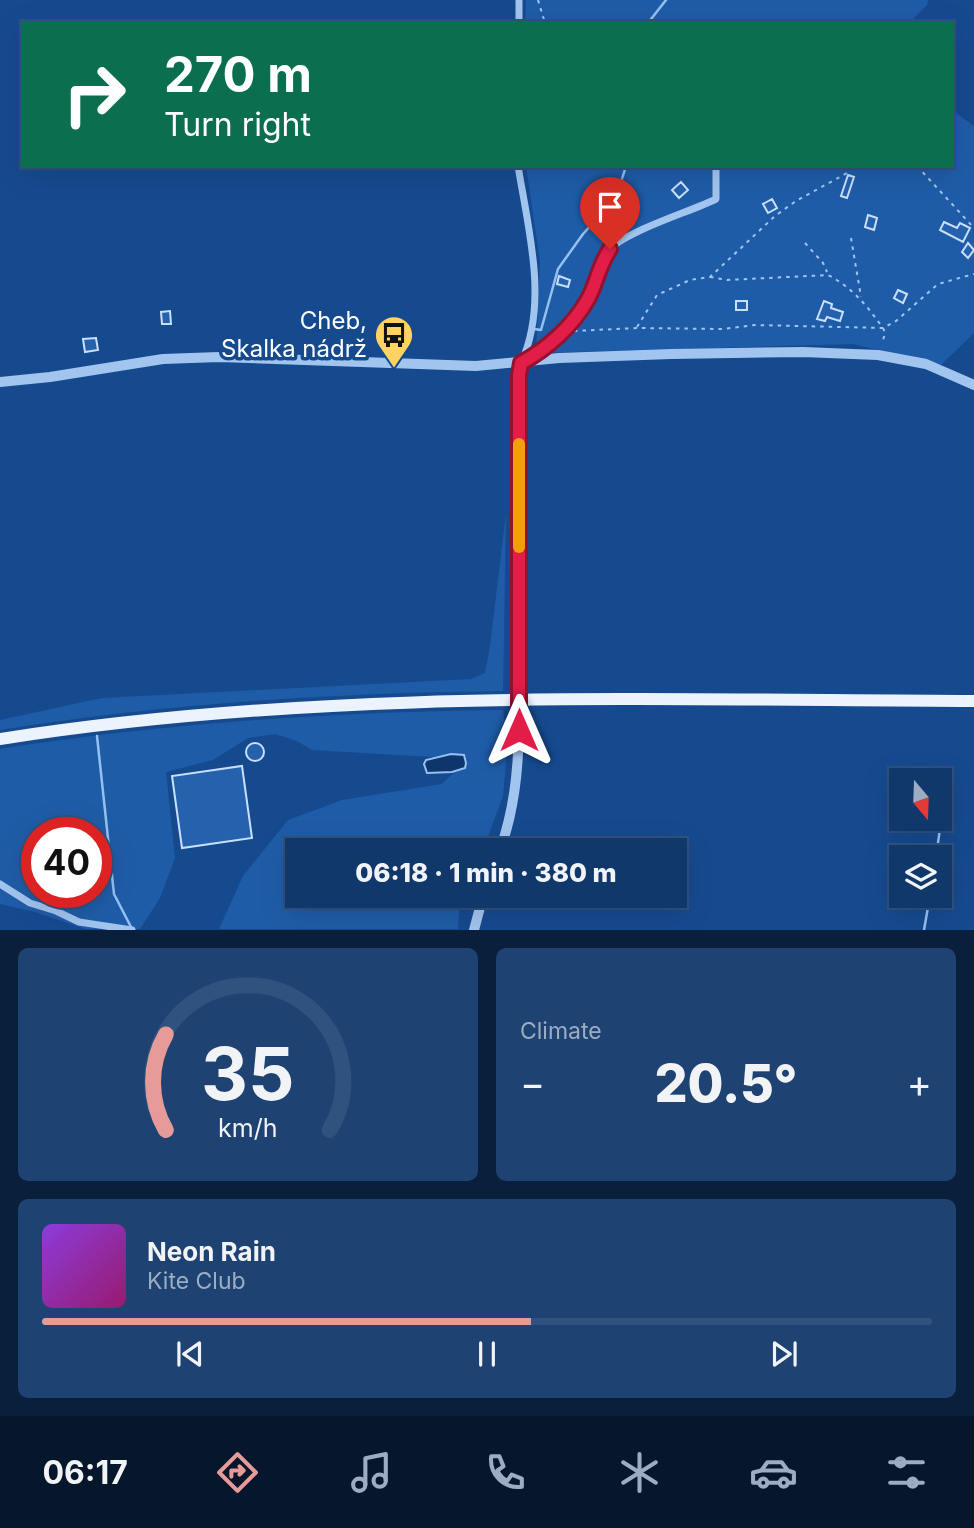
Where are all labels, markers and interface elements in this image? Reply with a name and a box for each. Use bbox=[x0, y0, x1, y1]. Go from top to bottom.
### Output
text: 270 m bbox=[164, 45, 312, 104]
icon: right bbox=[49, 49, 140, 140]
text: Turn right bbox=[164, 105, 311, 144]
pin bbox=[580, 177, 640, 249]
icon: arrive bbox=[591, 188, 629, 226]
place label: Cheb, Skalka nádrž bbox=[221, 306, 367, 363]
bus stop icon: Cheb, Skalka nádrž bbox=[373, 314, 415, 369]
position arrow bbox=[482, 693, 556, 767]
north arrow bbox=[889, 768, 952, 831]
map controls bbox=[889, 768, 952, 908]
speed limit sign: 40 bbox=[21, 817, 112, 908]
button: layers bbox=[889, 845, 952, 908]
text: 06:18 · 1 min · 380 m bbox=[355, 857, 617, 888]
text: Climate bbox=[520, 1017, 602, 1045]
text: 35 bbox=[201, 1030, 295, 1119]
text: 20.5° bbox=[654, 1052, 798, 1115]
text: − bbox=[520, 1060, 545, 1106]
text: + bbox=[907, 1060, 932, 1106]
text: km/h bbox=[218, 1113, 278, 1143]
text: Neon Rain bbox=[147, 1236, 276, 1267]
text: Kite Club bbox=[147, 1267, 246, 1295]
icon: previous bbox=[171, 1335, 209, 1373]
icon: pause bbox=[468, 1335, 506, 1373]
icon: next bbox=[765, 1335, 803, 1373]
icon: directions bbox=[213, 1448, 262, 1497]
icon: music bbox=[347, 1448, 396, 1497]
icon: phone bbox=[481, 1448, 530, 1497]
icon: climate bbox=[615, 1448, 664, 1497]
icon: car bbox=[749, 1448, 798, 1497]
icon: filters bbox=[882, 1448, 931, 1497]
text: 06:17 bbox=[42, 1453, 128, 1492]

